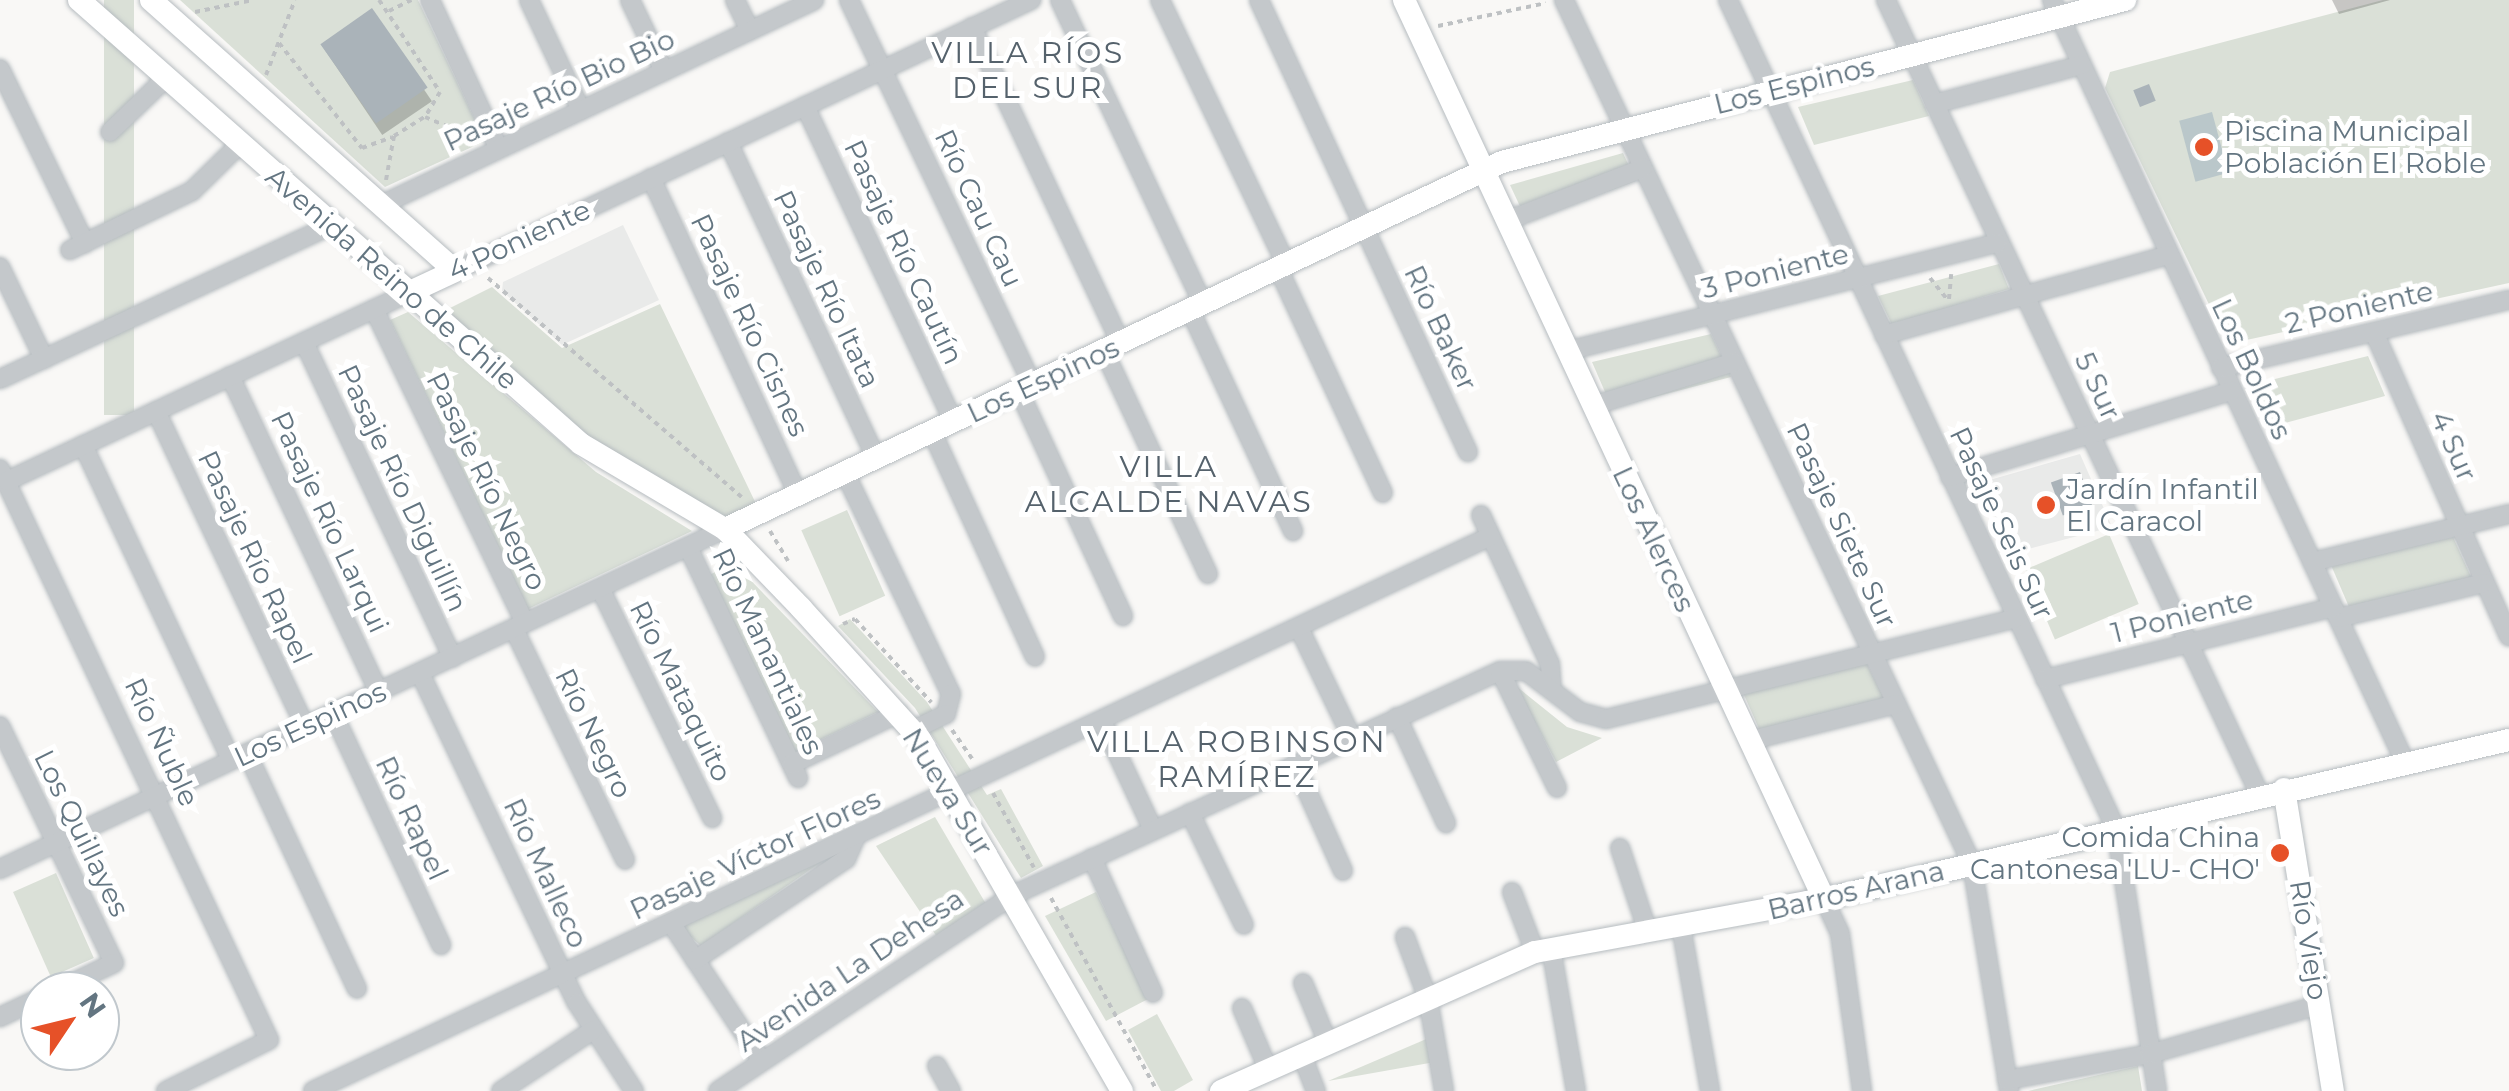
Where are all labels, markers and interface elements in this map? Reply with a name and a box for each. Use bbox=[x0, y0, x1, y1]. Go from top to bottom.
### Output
street label: Pasaje Río Bio Bio bbox=[438, 22, 680, 158]
district label: VILLA RÍOS DEL SUR bbox=[931, 35, 1125, 106]
street label: Los Espinos bbox=[1711, 49, 1877, 121]
place label: Piscina Municipal Población El Roble bbox=[2224, 114, 2486, 180]
street label: Río Cau Cau bbox=[928, 124, 1030, 292]
street label: Pasaje Río Cautín bbox=[837, 134, 971, 370]
marker: Piscina Municipal Población El Roble bbox=[2193, 136, 2215, 158]
street label: Avenida Reino de Chile bbox=[259, 159, 525, 397]
street label: Pasaje Río Itata bbox=[767, 185, 887, 393]
street label: 4 Poniente bbox=[442, 192, 596, 288]
street label: Pasaje Río Cisnes bbox=[684, 208, 816, 442]
street label: 3 Poniente bbox=[1698, 236, 1852, 306]
street label: Río Baker bbox=[1397, 260, 1485, 396]
street label: 2 Poniente bbox=[2282, 274, 2436, 340]
street label: Los Boldos bbox=[2205, 293, 2299, 445]
street label: Los Espinos bbox=[962, 330, 1124, 430]
street label: 5 Sur bbox=[2068, 347, 2128, 425]
street label: Pasaje Río Diguillín bbox=[331, 359, 475, 617]
street label: Pasaje Río Negro bbox=[420, 367, 554, 595]
street label: Pasaje Río Larqui bbox=[264, 406, 396, 638]
street label: 4 Sur bbox=[2424, 406, 2484, 486]
street label: Pasaje Siete Sur bbox=[1780, 417, 1904, 633]
street label: Pasaje Seis Sur bbox=[1943, 422, 2061, 624]
street label: Pasaje Río Rapel bbox=[191, 445, 319, 669]
district label: VILLA ALCALDE NAVAS bbox=[1025, 449, 1313, 520]
street label: Los Alerces bbox=[1606, 461, 1702, 617]
place label: Jardín Infantil El Caracol bbox=[2066, 472, 2259, 538]
marker: Jardín Infantil El Caracol bbox=[2035, 494, 2057, 516]
street label: Río Manantiales bbox=[705, 542, 831, 760]
street label: 1 Poniente bbox=[2108, 582, 2256, 650]
street label: Río Mataquito bbox=[623, 595, 739, 787]
street label: Río Negro bbox=[548, 663, 640, 803]
street label: Río Ñuble bbox=[118, 673, 206, 811]
street label: Los Espinos bbox=[229, 674, 391, 774]
street label: Nueva Sur bbox=[896, 722, 1000, 862]
district label: VILLA ROBINSON RAMÍREZ bbox=[1087, 724, 1387, 794]
street label: Los Quillayes bbox=[27, 744, 137, 922]
street label: Río Rapel bbox=[369, 751, 455, 885]
street label: Pasaje Víctor Flores bbox=[625, 781, 885, 927]
street label: Río Malleco bbox=[497, 793, 595, 953]
place label: Comida China Cantonesa 'LU- CHO' bbox=[1970, 820, 2260, 886]
marker: Comida China Cantonesa 'LU- CHO' bbox=[2269, 842, 2291, 864]
street label: Barros Arana bbox=[1764, 853, 1948, 927]
street label: Río Viejo bbox=[2283, 878, 2335, 1002]
street label: Avenida La Dehesa bbox=[730, 881, 970, 1059]
north arrow bbox=[20, 971, 120, 1071]
text: N bbox=[73, 986, 113, 1024]

